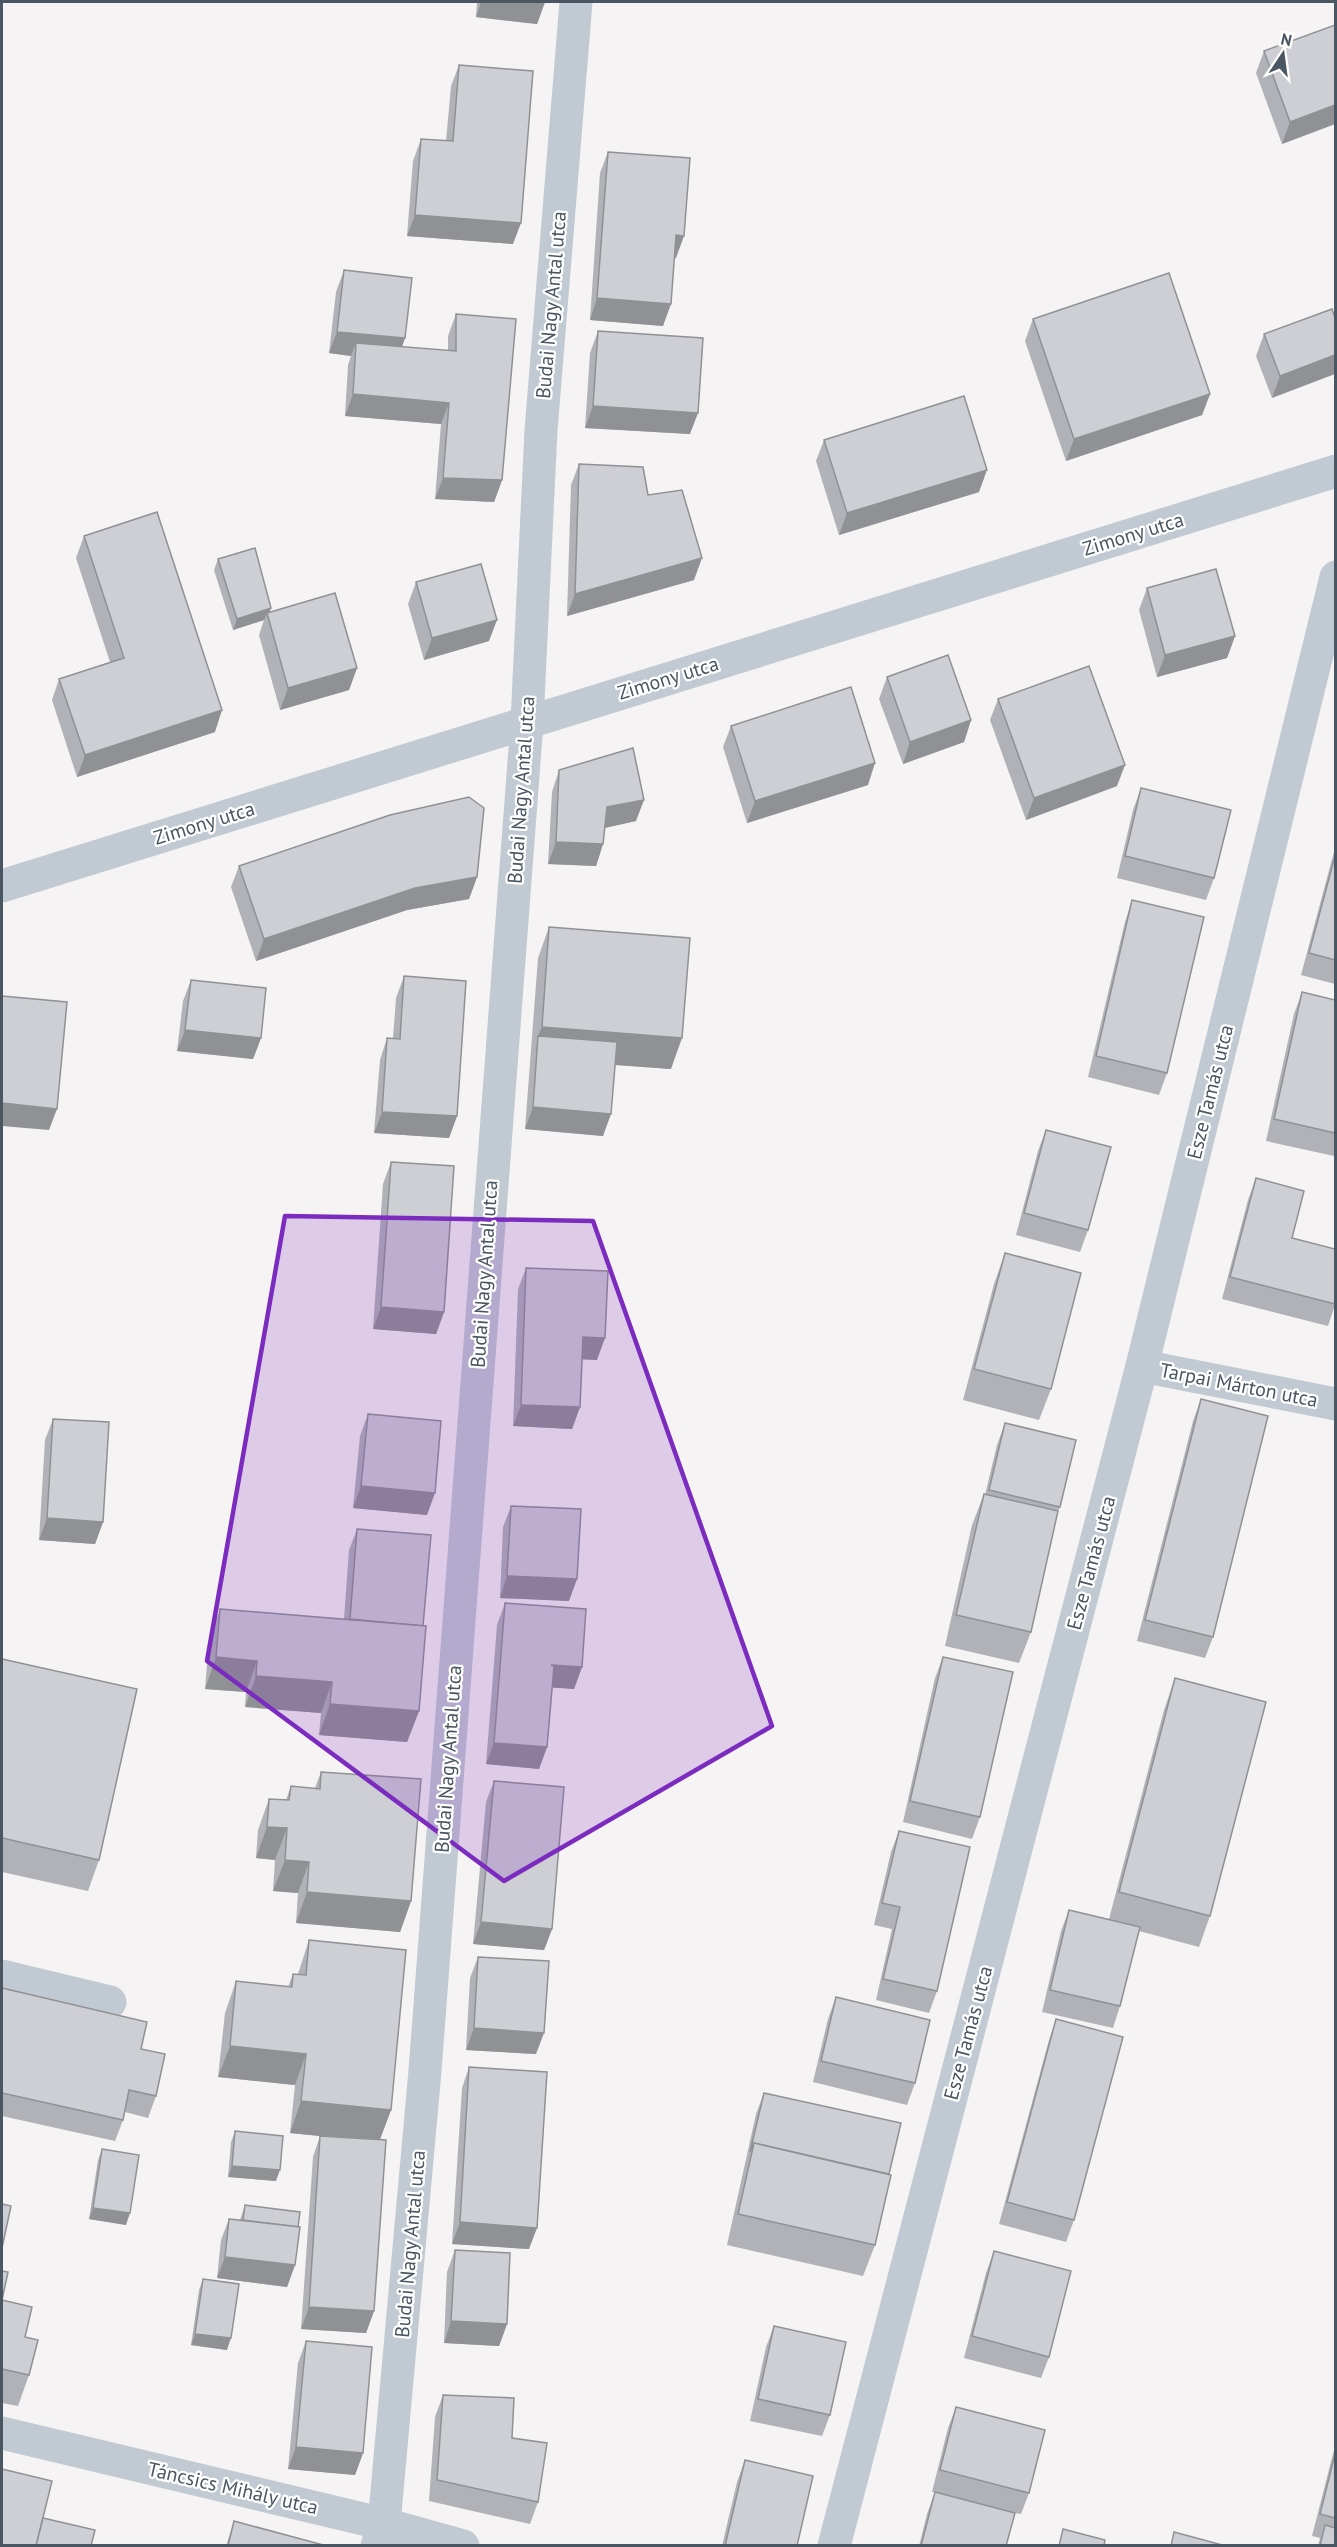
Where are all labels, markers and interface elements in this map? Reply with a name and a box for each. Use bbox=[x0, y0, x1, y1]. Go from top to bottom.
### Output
north arrow bbox=[1253, 24, 1313, 84]
text: N bbox=[1279, 28, 1294, 50]
street label: Budai Nagy Antal utca bbox=[530, 210, 572, 400]
street label: Zimony utca bbox=[1079, 506, 1187, 562]
street label: Zimony utca bbox=[614, 650, 722, 706]
street label: Budai Nagy Antal utca bbox=[501, 695, 541, 885]
street label: Zimony utca bbox=[150, 795, 258, 851]
street label: Esze Tamás utca bbox=[1181, 1022, 1239, 1162]
street label: Budai Nagy Antal utca bbox=[464, 1179, 504, 1369]
street label: Tarpai Márton utca bbox=[1158, 1357, 1320, 1413]
street label: Esze Tamás utca bbox=[1061, 1493, 1121, 1633]
street label: Budai Nagy Antal utca bbox=[428, 1664, 468, 1854]
street label: Esze Tamás utca bbox=[938, 1963, 998, 2103]
street label: Budai Nagy Antal utca bbox=[389, 2149, 431, 2339]
street label: Táncsics Mihály utca bbox=[145, 2456, 321, 2520]

